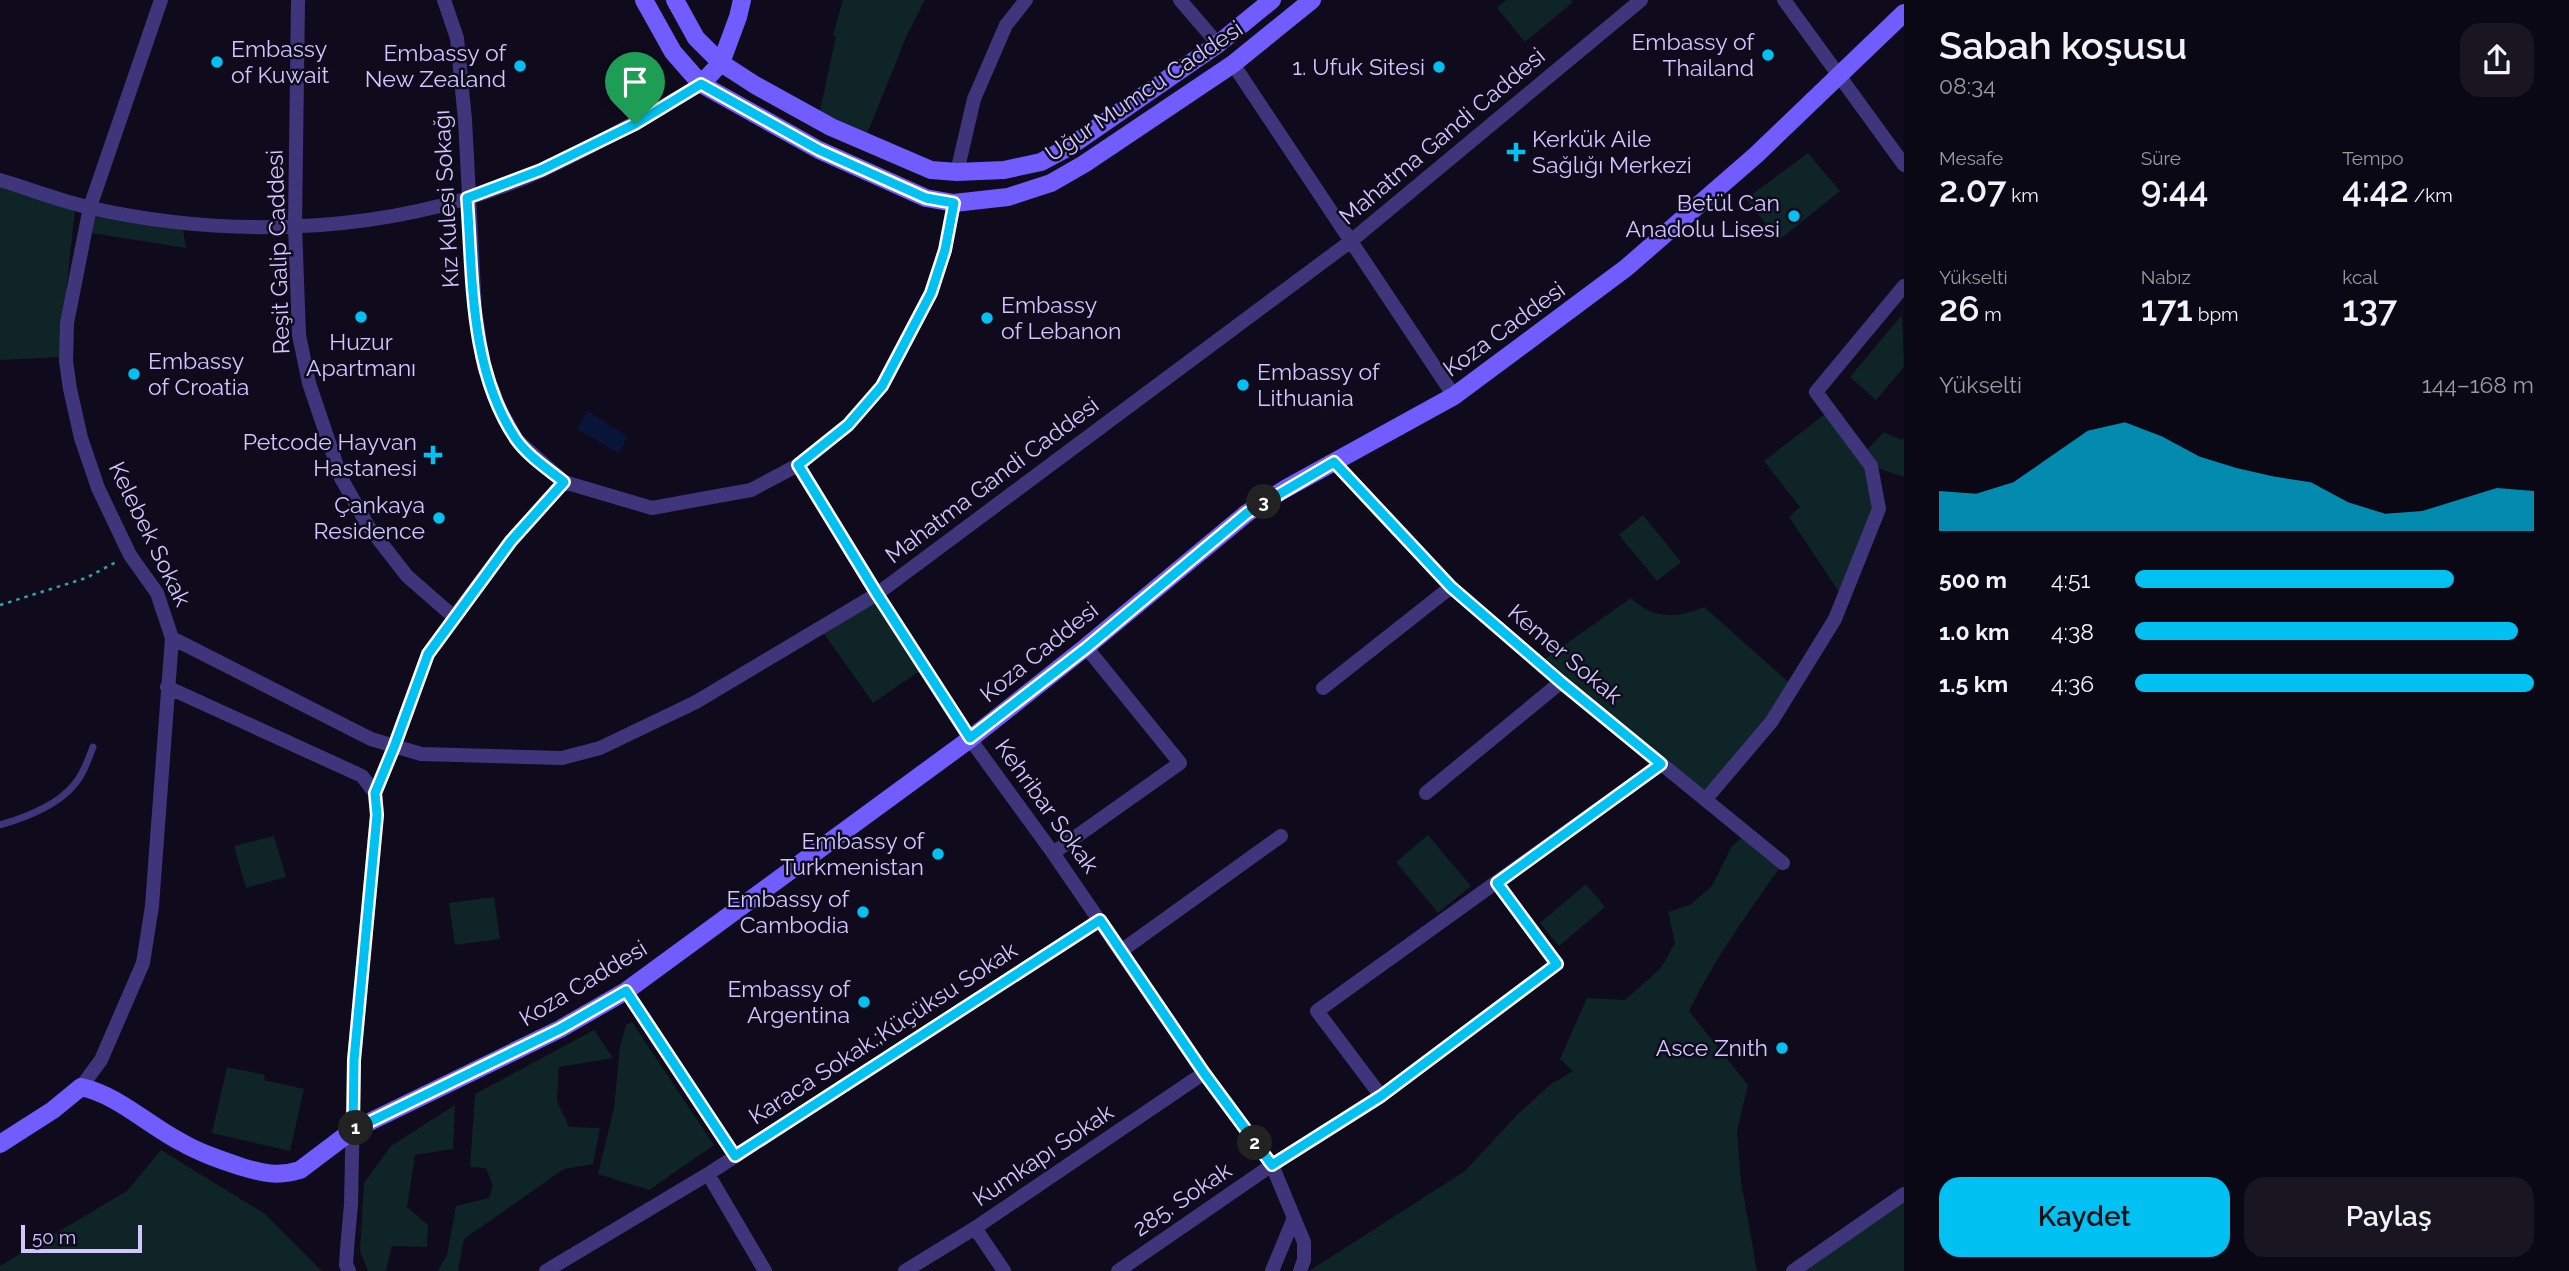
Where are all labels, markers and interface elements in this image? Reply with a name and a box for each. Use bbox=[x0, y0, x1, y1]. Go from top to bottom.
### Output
street label: Uğur Mumcu Caddesi bbox=[1040, 15, 1247, 167]
text: Sabah koşusu bbox=[1939, 23, 2187, 68]
button: share bbox=[2460, 23, 2534, 97]
place label: Embassy of Thailand bbox=[1631, 28, 1755, 81]
place label: Embassy of Kuwait bbox=[231, 35, 329, 88]
place label: Embassy of New Zealand bbox=[365, 39, 507, 92]
street label: Mahatma Gandi Caddesi bbox=[1333, 42, 1550, 229]
marker: Embassy of Thailand bbox=[1760, 47, 1776, 63]
pin bbox=[605, 52, 665, 124]
place label: 1. Ufuk Sitesi bbox=[1292, 53, 1425, 80]
marker: Embassy of Kuwait bbox=[209, 54, 225, 70]
marker: Embassy of New Zealand bbox=[512, 58, 528, 74]
marker: 1. Ufuk Sitesi bbox=[1431, 59, 1447, 75]
icon: arrive bbox=[616, 63, 654, 101]
text: 08:34 bbox=[1939, 72, 1996, 99]
street label: Kız Kulesi Sokağı bbox=[427, 109, 464, 289]
place label: Kerkük Aile Sağlığı Merkezi bbox=[1532, 125, 1692, 178]
marker: Kerkük Aile Sağlığı Merkezi bbox=[1506, 142, 1526, 162]
text: Mesafe bbox=[1939, 147, 2003, 169]
text: Süre bbox=[2141, 147, 2181, 169]
text: Tempo bbox=[2342, 147, 2403, 169]
street label: Reşit Galip Caddesi bbox=[260, 149, 295, 355]
text: 2.07 bbox=[1939, 169, 2006, 210]
text: 9:44 bbox=[2141, 169, 2209, 210]
text: 4:42 bbox=[2342, 169, 2409, 210]
text: km bbox=[2006, 184, 2039, 206]
text: /km bbox=[2409, 184, 2453, 206]
place label: Betül Can Anadolu Lisesi bbox=[1626, 189, 1780, 242]
marker: Betül Can Anadolu Lisesi bbox=[1786, 208, 1802, 224]
text: Yükselti bbox=[1939, 266, 2008, 288]
text: Nabız bbox=[2141, 266, 2191, 288]
text: kcal bbox=[2342, 266, 2378, 288]
street label: Koza Caddesi bbox=[1438, 275, 1570, 382]
text: 26 bbox=[1939, 288, 1979, 329]
text: 171 bbox=[2141, 288, 2193, 329]
text: 137 bbox=[2342, 288, 2397, 329]
place label: Embassy of Lebanon bbox=[1001, 291, 1121, 344]
text: m bbox=[1979, 303, 2002, 325]
text: bpm bbox=[2193, 303, 2239, 325]
marker: Huzur Apartmanı bbox=[353, 309, 369, 325]
marker: Embassy of Lebanon bbox=[979, 310, 995, 326]
place label: Huzur Apartmanı bbox=[306, 328, 416, 381]
place label: Embassy of Croatia bbox=[148, 347, 249, 400]
place label: Embassy of Lithuania bbox=[1257, 358, 1381, 411]
marker: Embassy of Croatia bbox=[126, 366, 142, 382]
text: Yükselti bbox=[1939, 371, 2022, 398]
text: 144–168 m bbox=[2422, 371, 2534, 398]
marker: Embassy of Lithuania bbox=[1235, 377, 1251, 393]
street label: Mahatma Gandi Caddesi bbox=[880, 391, 1104, 569]
place label: Petcode Hayvan Hastanesi bbox=[243, 428, 417, 481]
marker: Petcode Hayvan Hastanesi bbox=[423, 445, 443, 465]
street label: Kelebek Sokak bbox=[104, 457, 197, 611]
pin: 3 bbox=[1246, 484, 1282, 520]
text: 3 bbox=[1258, 490, 1269, 512]
place label: Çankaya Residence bbox=[314, 491, 425, 544]
marker: Çankaya Residence bbox=[431, 510, 447, 526]
text: 500 m bbox=[1939, 566, 2007, 593]
text: 4:51 bbox=[2051, 566, 2090, 593]
street label: Koza Caddesi bbox=[974, 596, 1103, 707]
street label: Kemer Sokak bbox=[1503, 598, 1628, 709]
text: 1.0 km bbox=[1939, 618, 2009, 645]
text: 4:38 bbox=[2051, 618, 2094, 645]
text: 1.5 km bbox=[1939, 670, 2008, 697]
text: 4:36 bbox=[2051, 670, 2094, 697]
street label: Kehribar Sokak bbox=[990, 734, 1105, 878]
place label: Embassy of Turkmenistan bbox=[780, 827, 925, 880]
marker: Embassy of Turkmenistan bbox=[930, 846, 946, 862]
place label: Embassy of Cambodia bbox=[726, 885, 850, 938]
marker: Embassy of Cambodia bbox=[855, 904, 871, 920]
street label: Koza Caddesi bbox=[514, 934, 651, 1031]
street label: Karaca Sokak.;Küçüksu Sokak bbox=[744, 936, 1022, 1129]
place label: Embassy of Argentina bbox=[727, 975, 851, 1028]
marker: Embassy of Argentina bbox=[856, 994, 872, 1010]
place label: Asce Znıth bbox=[1656, 1034, 1768, 1061]
marker: Asce Znıth bbox=[1774, 1040, 1790, 1056]
street label: Kumkapı Sokak bbox=[967, 1098, 1118, 1211]
pin: 1 bbox=[338, 1110, 374, 1146]
text: 1 bbox=[351, 1116, 360, 1138]
pin: 2 bbox=[1238, 1126, 1272, 1160]
text: 2 bbox=[1249, 1131, 1260, 1153]
street label: 285. Sokak bbox=[1127, 1156, 1236, 1241]
button: Kaydet bbox=[1939, 1177, 2230, 1257]
button: Paylaş bbox=[2244, 1177, 2534, 1257]
scale bar bbox=[21, 1222, 142, 1254]
text: 50 m bbox=[32, 1226, 76, 1248]

